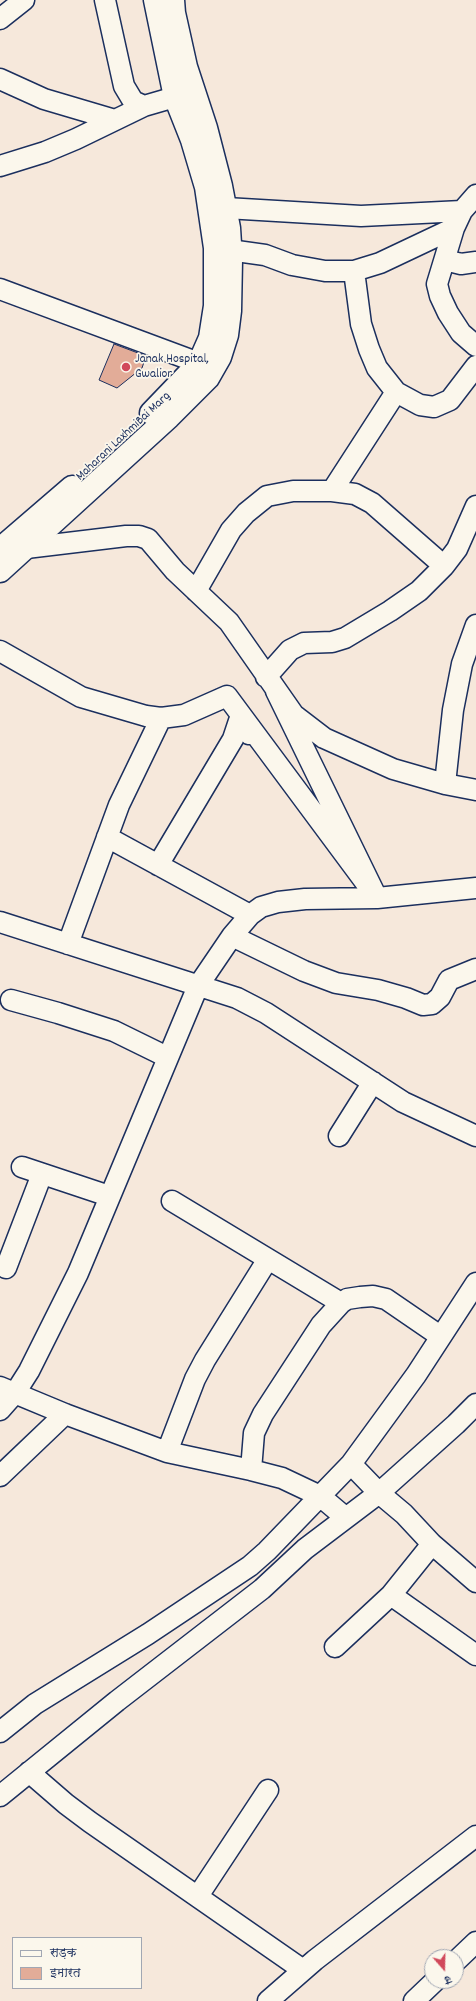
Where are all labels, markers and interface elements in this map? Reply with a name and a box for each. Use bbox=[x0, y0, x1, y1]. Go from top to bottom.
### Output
place label: Janak Hospital, Gwalior bbox=[135, 352, 209, 383]
marker: Janak Hospital, Gwalior bbox=[120, 361, 132, 373]
street label: Maharani LaxhmiBai Marg bbox=[74, 389, 174, 485]
legend bbox=[12, 1937, 142, 1989]
text: सड़क bbox=[50, 1945, 77, 1962]
north arrow bbox=[424, 1949, 464, 1989]
text: इमारत bbox=[50, 1965, 80, 1982]
text: उ bbox=[442, 1971, 453, 1988]

